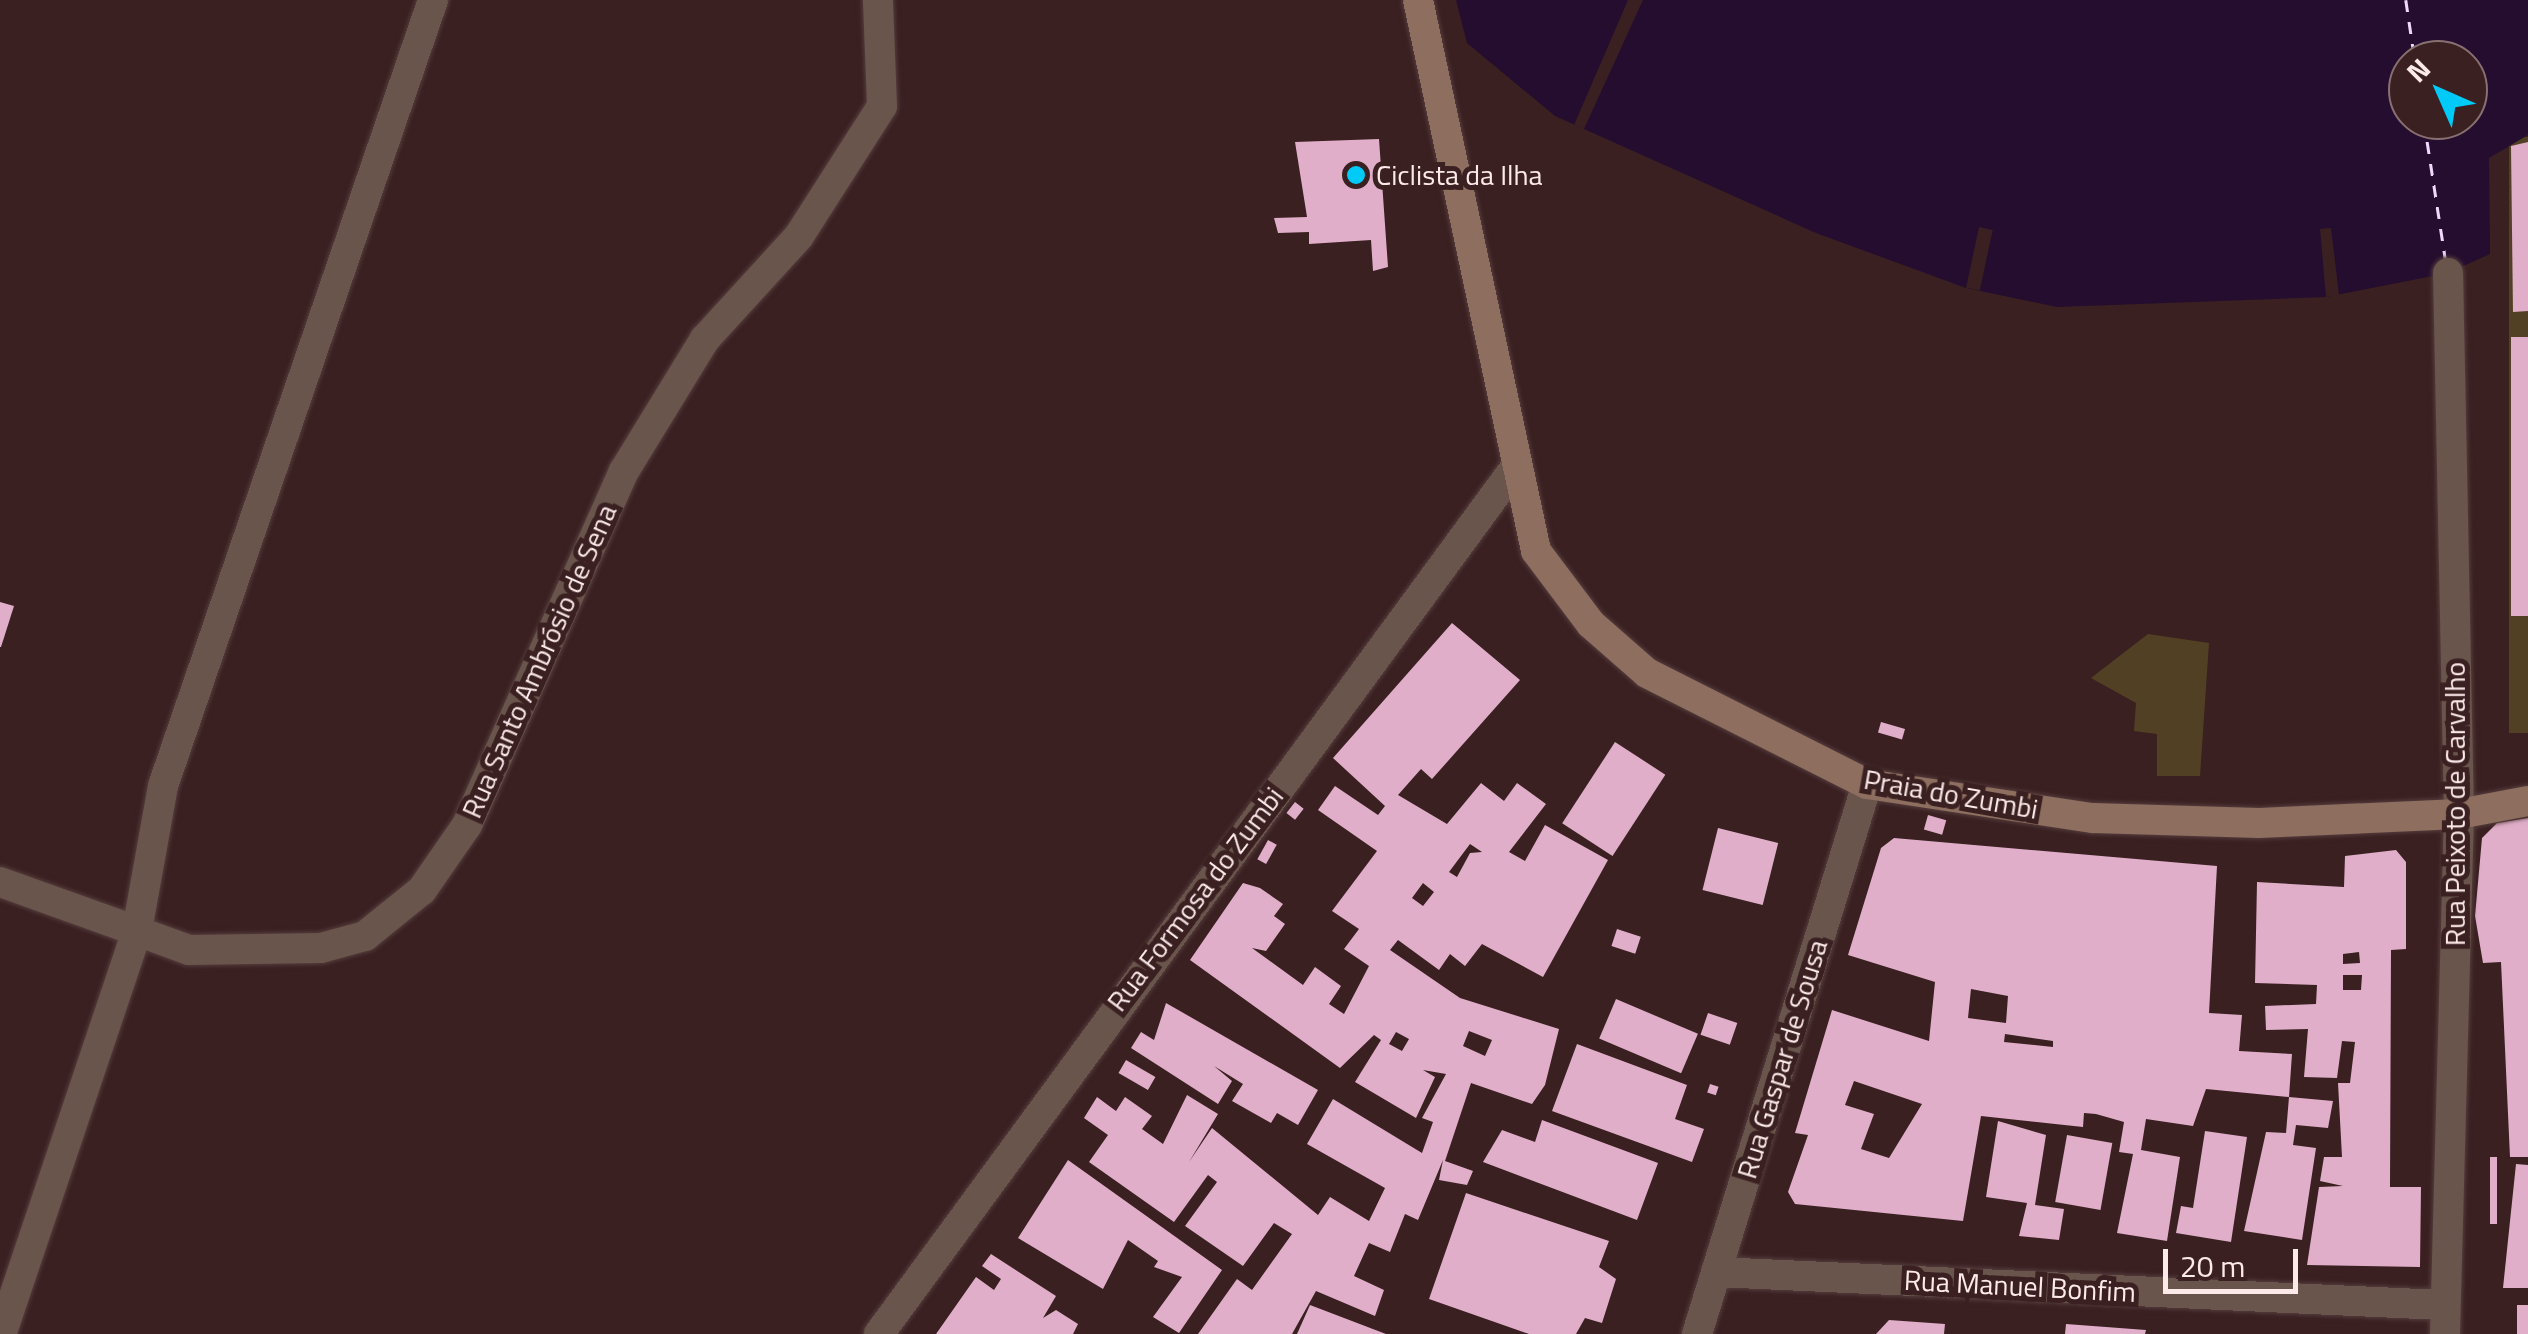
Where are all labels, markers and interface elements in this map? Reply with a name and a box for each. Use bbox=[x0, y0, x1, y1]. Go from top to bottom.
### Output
north arrow bbox=[2388, 40, 2488, 140]
text: N bbox=[2396, 48, 2440, 92]
place label: Ciclista da Ilha bbox=[1376, 158, 1543, 192]
marker: Ciclista da Ilha bbox=[1345, 164, 1367, 186]
street label: Rua Santo Ambrósio de Sena bbox=[455, 499, 623, 823]
street label: Rua Peixoto de Carvalho bbox=[2438, 662, 2472, 946]
street label: Praia do Zumbi bbox=[1861, 762, 2041, 826]
street label: Rua Formosa do Zumbi bbox=[1100, 780, 1290, 1018]
street label: Rua Gaspar de Sousa bbox=[1730, 935, 1834, 1183]
scale bar bbox=[2168, 1229, 2303, 1291]
text: 20 m bbox=[2180, 1243, 2245, 1289]
street label: Rua Manuel Bonfim bbox=[1903, 1263, 2137, 1309]

